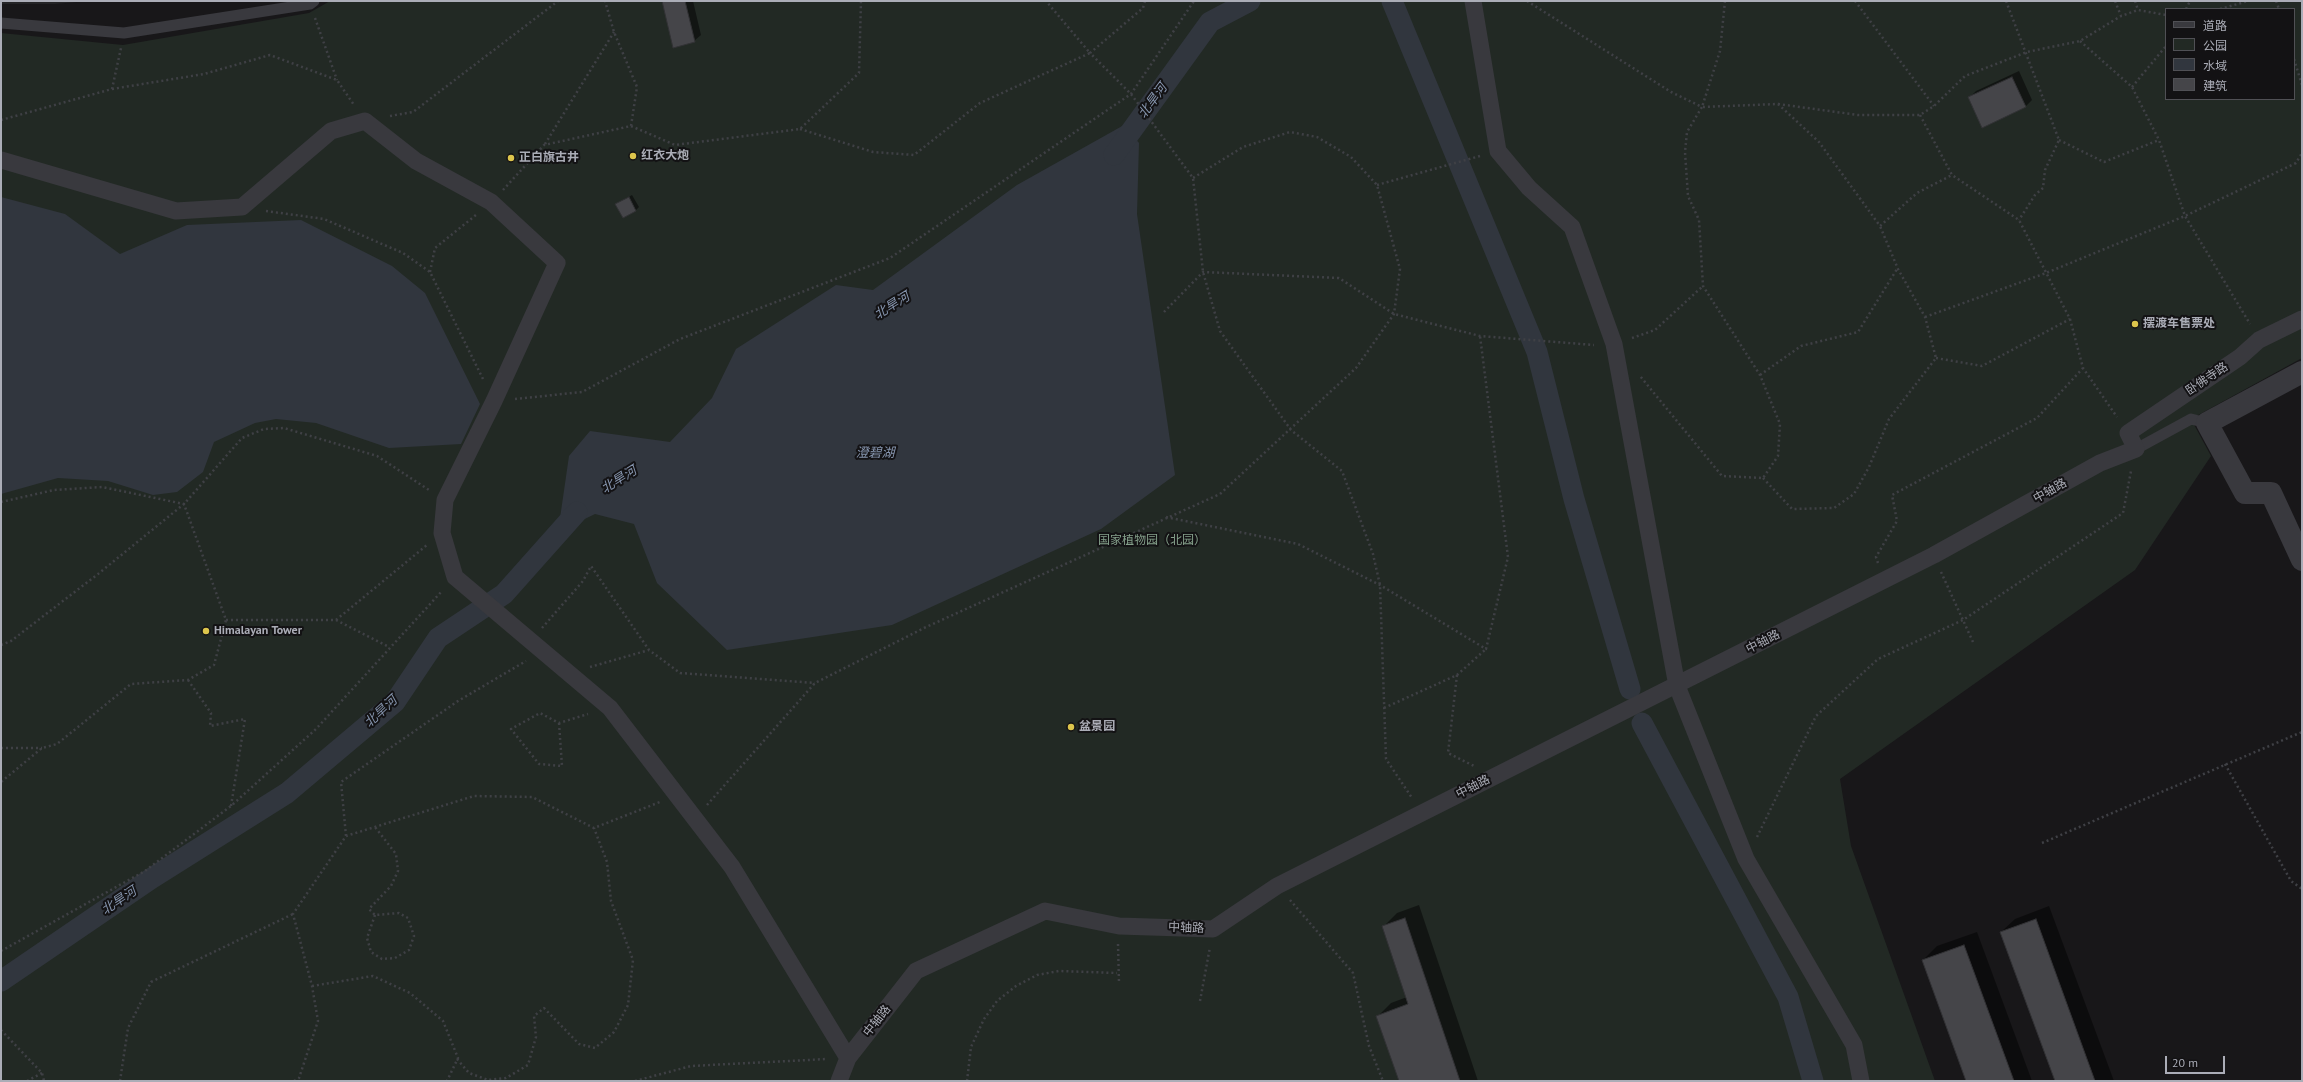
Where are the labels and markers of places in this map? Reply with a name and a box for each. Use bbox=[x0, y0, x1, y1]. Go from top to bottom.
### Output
place label: 红衣大炮 bbox=[641, 149, 689, 163]
place label: 正白旗古井 bbox=[519, 151, 579, 165]
marker: 红衣大炮 bbox=[628, 151, 638, 161]
marker: 正白旗古井 bbox=[506, 153, 516, 163]
place label: 摆渡车售票处 bbox=[2143, 317, 2215, 331]
marker: 摆渡车售票处 bbox=[2130, 319, 2140, 329]
place label: Himalayan Tower bbox=[214, 624, 302, 638]
marker: Himalayan Tower bbox=[201, 626, 211, 636]
place label: 盆景园 bbox=[1079, 720, 1115, 734]
marker: 盆景园 bbox=[1066, 722, 1076, 732]

